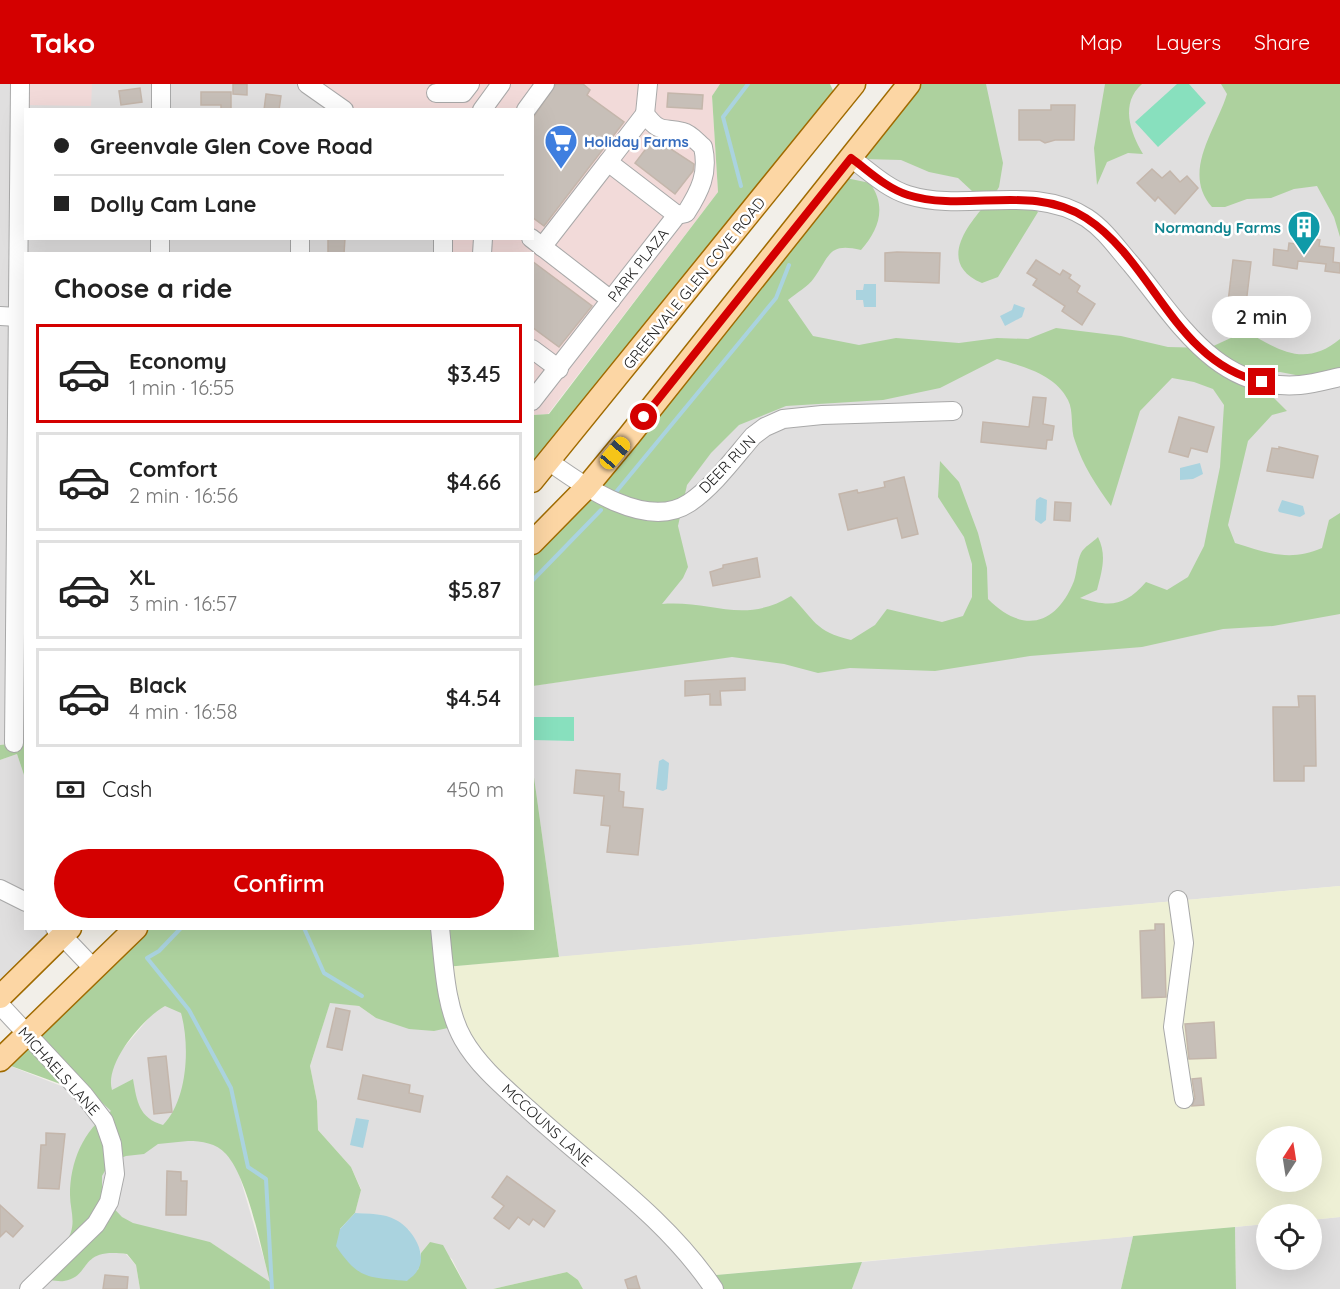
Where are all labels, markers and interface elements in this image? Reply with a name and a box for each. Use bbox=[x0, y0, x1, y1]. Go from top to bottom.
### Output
text: Tako bbox=[30, 25, 95, 60]
text: Map bbox=[1080, 29, 1123, 55]
text: Layers bbox=[1156, 29, 1221, 55]
text: Share bbox=[1254, 29, 1310, 55]
supermarket icon: Holiday Farms bbox=[543, 123, 579, 170]
text: Greenvale Glen Cove Road bbox=[90, 132, 373, 160]
place label: Holiday Farms bbox=[584, 132, 689, 151]
text: Dolly Cam Lane bbox=[90, 190, 257, 218]
street label: GREENVALE GLEN COVE ROAD bbox=[619, 193, 769, 373]
building icon: Normandy Farms bbox=[1286, 209, 1322, 256]
place label: Normandy Farms bbox=[1154, 218, 1281, 237]
street label: PARK PLAZA bbox=[603, 224, 673, 306]
text: Choose a ride bbox=[54, 271, 232, 305]
callout: 2 min bbox=[1212, 295, 1312, 337]
text: 2 min bbox=[1236, 304, 1287, 329]
icon: car bbox=[57, 347, 111, 401]
text: Economy bbox=[129, 347, 227, 375]
text: $3.45 bbox=[447, 360, 501, 388]
route end bbox=[1248, 368, 1275, 395]
text: 1 min · 16:55 bbox=[129, 375, 234, 400]
route start bbox=[630, 403, 657, 430]
street label: DEER RUN bbox=[695, 431, 759, 497]
car bbox=[597, 433, 633, 473]
icon: car bbox=[57, 455, 111, 509]
text: Comfort bbox=[129, 455, 218, 483]
text: $4.66 bbox=[447, 468, 501, 496]
text: 2 min · 16:56 bbox=[129, 483, 238, 508]
icon: car bbox=[57, 563, 111, 617]
text: XL bbox=[129, 563, 156, 591]
text: $5.87 bbox=[448, 576, 501, 604]
text: 3 min · 16:57 bbox=[129, 591, 237, 616]
icon: car bbox=[57, 671, 111, 725]
text: Black bbox=[129, 671, 187, 699]
text: $4.54 bbox=[446, 684, 501, 712]
text: 4 min · 16:58 bbox=[129, 699, 238, 724]
icon: cash bbox=[54, 773, 87, 806]
text: Cash bbox=[102, 775, 153, 803]
text: 450 m bbox=[447, 777, 504, 802]
button: Confirm bbox=[54, 849, 504, 918]
street label: MICHAELS LANE bbox=[14, 1023, 104, 1119]
street label: MCCOUNS LANE bbox=[498, 1080, 596, 1170]
north arrow bbox=[1256, 1126, 1322, 1192]
map controls bbox=[1256, 1126, 1322, 1270]
button: locate bbox=[1256, 1204, 1322, 1270]

